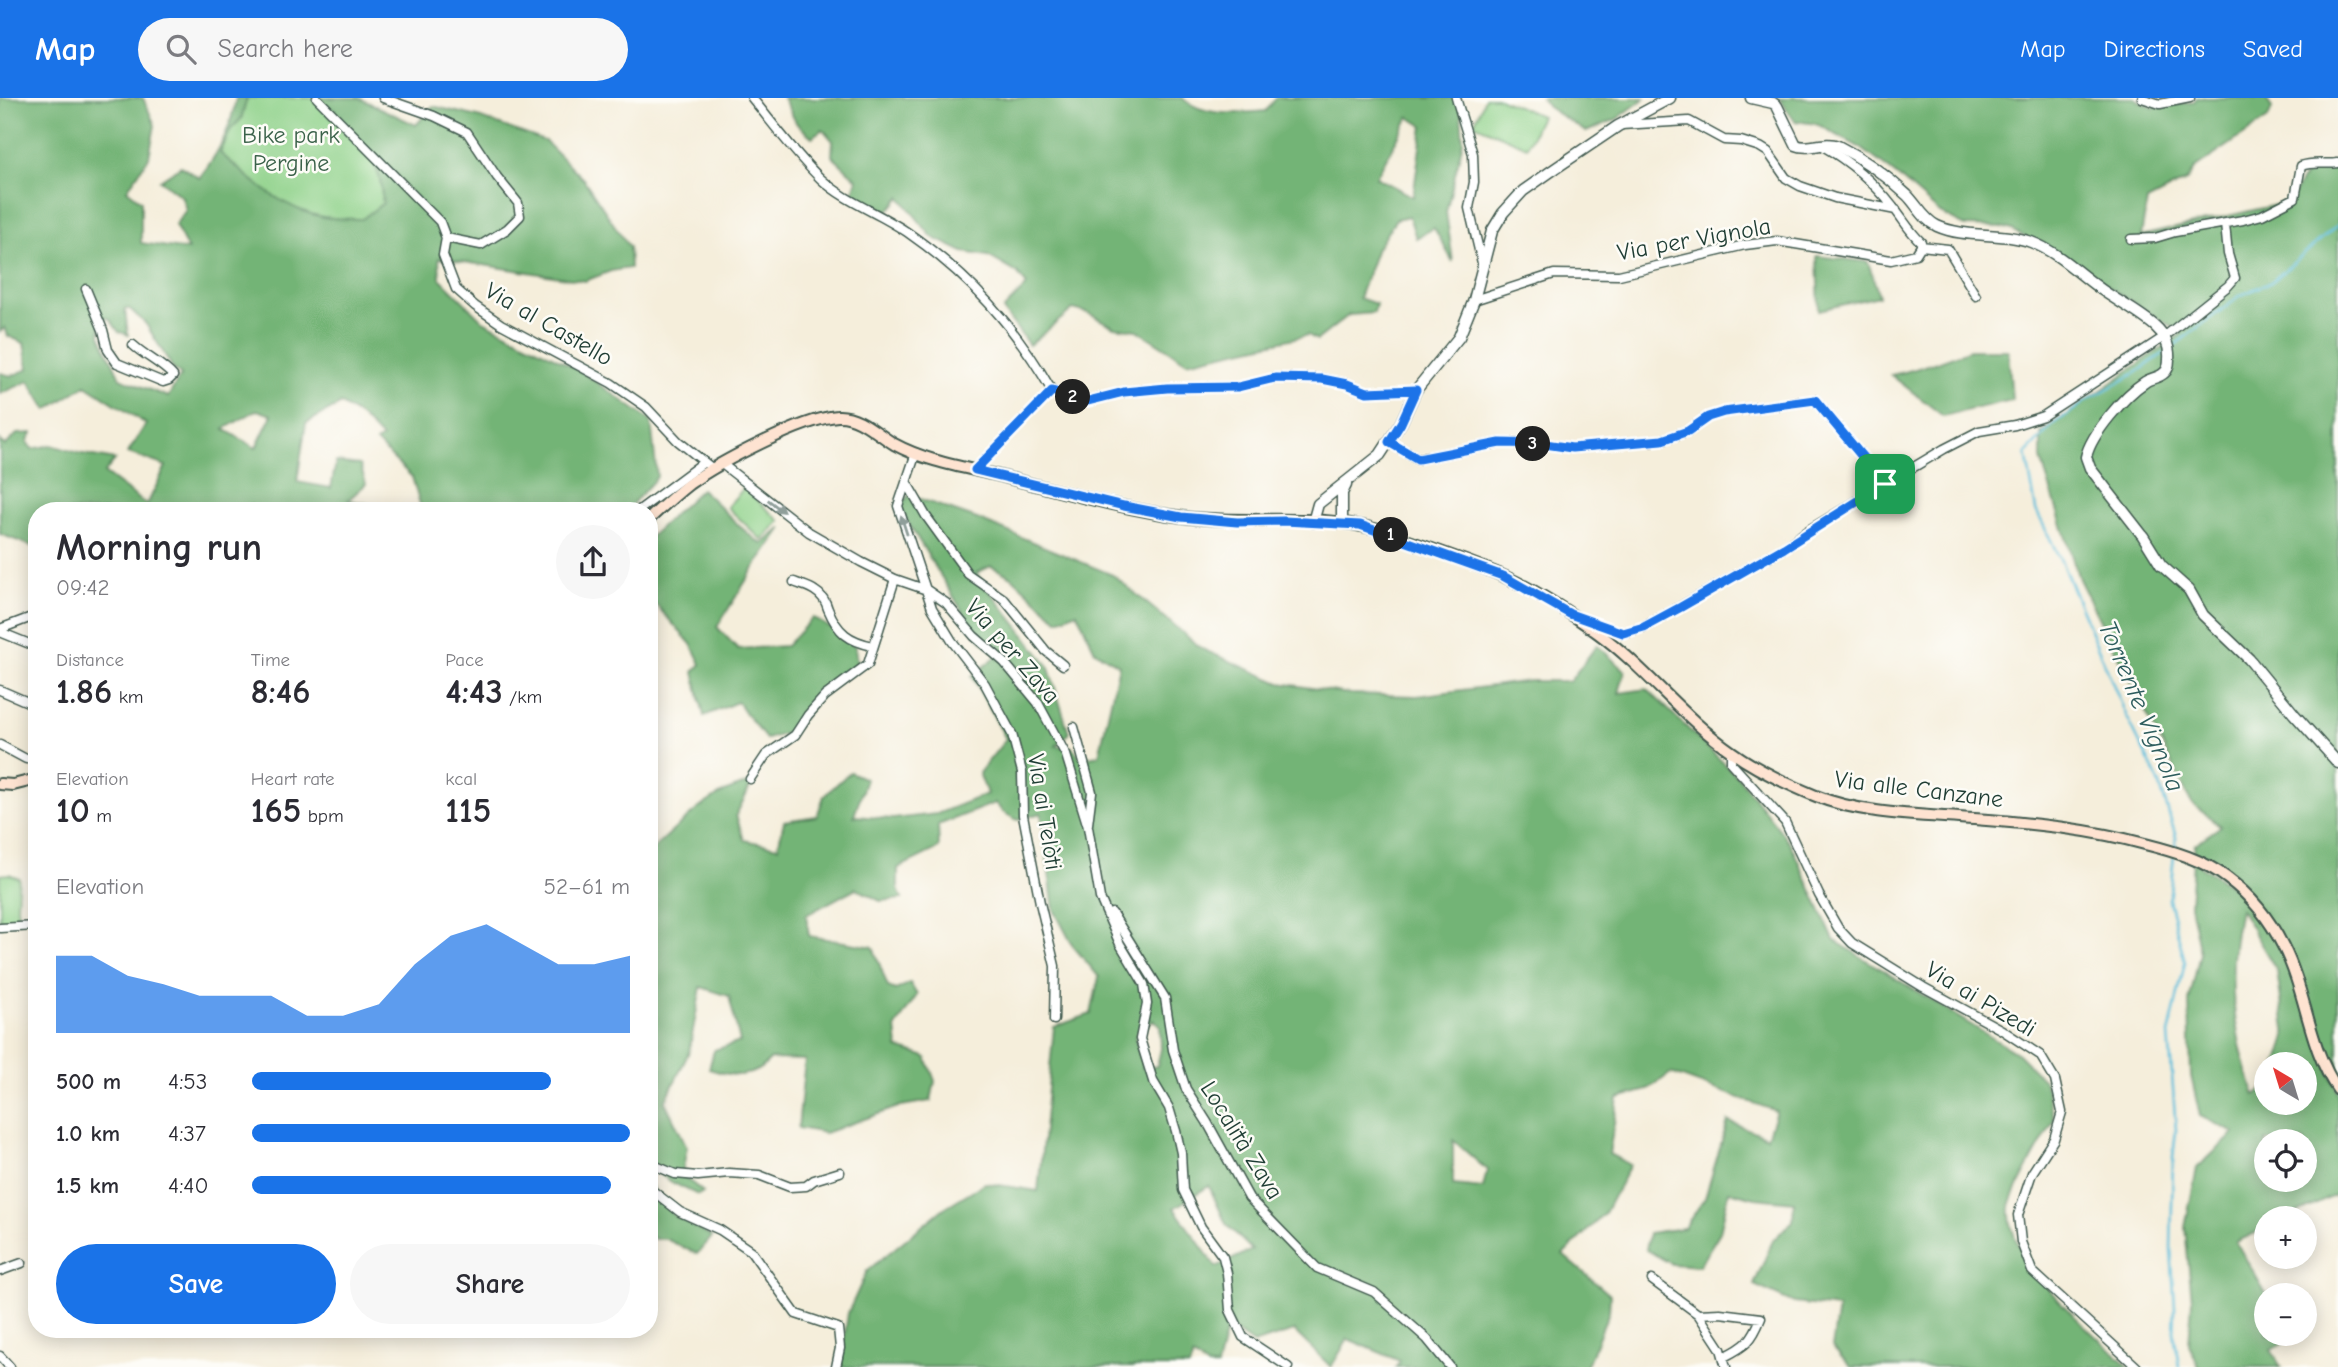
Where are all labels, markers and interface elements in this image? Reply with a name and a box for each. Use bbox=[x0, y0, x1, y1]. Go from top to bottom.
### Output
search box bbox=[138, 18, 628, 81]
text: Map bbox=[35, 30, 96, 68]
icon: search bbox=[162, 30, 200, 68]
text: Search here bbox=[218, 34, 353, 64]
text: Map bbox=[2020, 35, 2066, 63]
text: Directions bbox=[2104, 35, 2205, 63]
text: Saved bbox=[2243, 35, 2303, 63]
park label: Bike park Pergine bbox=[242, 121, 340, 177]
street label: Via per Vignola bbox=[1615, 212, 1773, 266]
street label: Via al Castello bbox=[480, 276, 618, 372]
pin: 2 bbox=[1056, 380, 1090, 414]
text: 2 bbox=[1068, 385, 1077, 407]
pin: 3 bbox=[1516, 426, 1550, 462]
text: 3 bbox=[1528, 432, 1537, 454]
pin bbox=[1855, 454, 1915, 514]
icon: arrive bbox=[1866, 465, 1904, 503]
one-way arrow bbox=[766, 499, 784, 514]
one-way arrow bbox=[898, 515, 908, 536]
pin: 1 bbox=[1374, 518, 1408, 552]
text: 1 bbox=[1387, 523, 1394, 545]
button: share bbox=[556, 525, 630, 599]
text: Morning run bbox=[56, 526, 262, 570]
text: 09:42 bbox=[56, 574, 110, 601]
street label: Via per Zava bbox=[960, 593, 1066, 709]
water label: Torrente Vignola bbox=[2092, 617, 2191, 796]
text: Distance bbox=[56, 649, 124, 671]
text: Time bbox=[251, 649, 290, 671]
text: Pace bbox=[445, 649, 484, 671]
text: 1.86 bbox=[56, 671, 112, 712]
text: 8:46 bbox=[251, 671, 311, 712]
text: 4:43 bbox=[445, 671, 503, 712]
text: km bbox=[112, 686, 144, 708]
text: /km bbox=[503, 686, 542, 708]
street label: Via ai Telòti bbox=[1022, 752, 1068, 872]
street label: Via alle Canzane bbox=[1833, 765, 2005, 813]
text: Elevation bbox=[56, 768, 129, 790]
text: Heart rate bbox=[251, 768, 334, 790]
text: kcal bbox=[445, 768, 477, 790]
text: 10 bbox=[56, 790, 90, 831]
text: 165 bbox=[251, 790, 301, 831]
text: 115 bbox=[445, 790, 491, 831]
text: m bbox=[90, 805, 112, 827]
text: bpm bbox=[301, 805, 344, 827]
text: Elevation bbox=[56, 873, 144, 900]
text: 52–61 m bbox=[543, 873, 630, 900]
street label: Via ai Pizedi bbox=[1921, 955, 2041, 1043]
north arrow bbox=[2254, 1052, 2317, 1115]
map controls bbox=[2254, 1052, 2317, 1346]
text: 500 m bbox=[56, 1068, 121, 1095]
text: 4:53 bbox=[168, 1068, 207, 1095]
street label: Località Zava bbox=[1195, 1076, 1289, 1204]
text: 1.0 km bbox=[56, 1120, 120, 1147]
text: 4:37 bbox=[168, 1120, 206, 1147]
button: locate bbox=[2254, 1129, 2317, 1192]
text: 1.5 km bbox=[56, 1172, 119, 1199]
text: 4:40 bbox=[168, 1172, 208, 1199]
button: + bbox=[2254, 1206, 2317, 1269]
button: Save bbox=[56, 1244, 336, 1324]
button: Share bbox=[350, 1244, 630, 1324]
button: − bbox=[2254, 1283, 2317, 1346]

